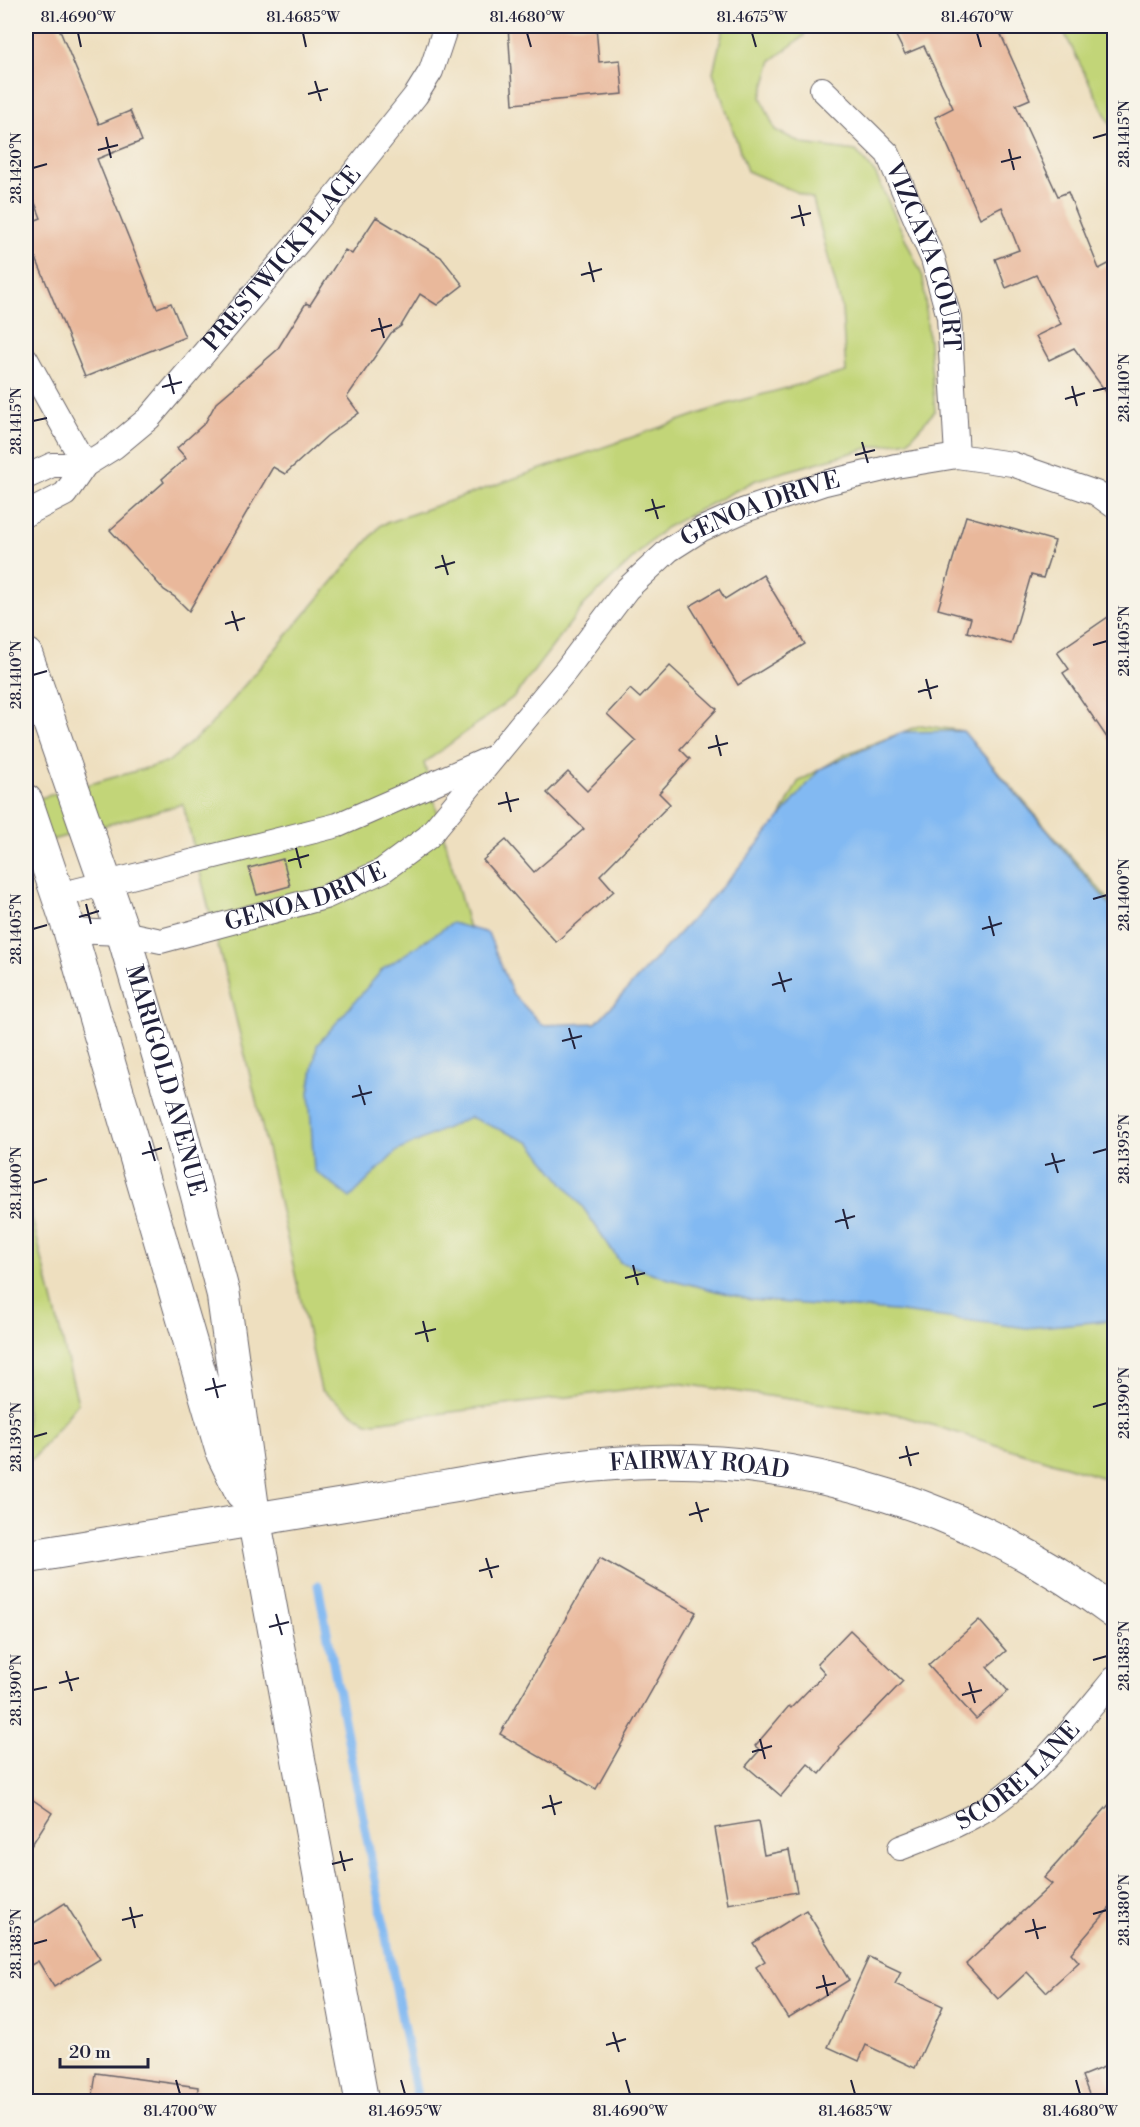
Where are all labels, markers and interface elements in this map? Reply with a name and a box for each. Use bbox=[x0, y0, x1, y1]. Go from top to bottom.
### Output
text: 81.4690°W bbox=[40, 8, 116, 27]
text: 81.4685°W bbox=[266, 8, 340, 27]
text: 81.4680°W bbox=[489, 8, 565, 27]
text: 81.4675°W bbox=[717, 8, 788, 27]
text: 81.4670°W bbox=[941, 8, 1014, 27]
text: 28.1415°N bbox=[1115, 100, 1134, 168]
text: 28.1420°N bbox=[7, 132, 26, 204]
street label: VIZCAYA COURT bbox=[878, 157, 966, 352]
street label: PRESTWICK PLACE bbox=[197, 161, 368, 358]
text: 28.1410°N bbox=[1115, 354, 1134, 422]
text: 28.1415°N bbox=[7, 387, 26, 455]
street label: GENOA DRIVE bbox=[675, 465, 843, 554]
text: 28.1405°N bbox=[1115, 606, 1134, 676]
text: 28.1410°N bbox=[7, 641, 26, 709]
street label: GENOA DRIVE bbox=[222, 856, 391, 938]
text: 28.1400°N bbox=[1115, 859, 1134, 931]
text: 28.1405°N bbox=[7, 894, 26, 964]
street label: MARIGOLD AVENUE bbox=[118, 961, 212, 1200]
text: 28.1395°N bbox=[1115, 1114, 1134, 1184]
text: 28.1400°N bbox=[7, 1147, 26, 1219]
text: 28.1390°N bbox=[1115, 1367, 1134, 1439]
text: 28.1395°N bbox=[7, 1402, 26, 1472]
street label: FAIRWAY ROAD bbox=[608, 1446, 791, 1486]
text: 28.1385°N bbox=[1115, 1621, 1134, 1691]
text: 28.1390°N bbox=[7, 1654, 26, 1726]
street label: SCORE LANE bbox=[951, 1716, 1087, 1837]
text: 28.1380°N bbox=[1115, 1874, 1134, 1946]
text: 28.1385°N bbox=[7, 1909, 26, 1979]
scale bar bbox=[60, 2031, 148, 2069]
text: 20 m bbox=[69, 2041, 111, 2064]
text: 81.4700°W bbox=[143, 2102, 217, 2121]
text: 81.4695°W bbox=[368, 2102, 442, 2121]
text: 81.4690°W bbox=[592, 2102, 668, 2121]
text: 81.4685°W bbox=[818, 2102, 892, 2121]
text: 81.4680°W bbox=[1042, 2102, 1118, 2121]

